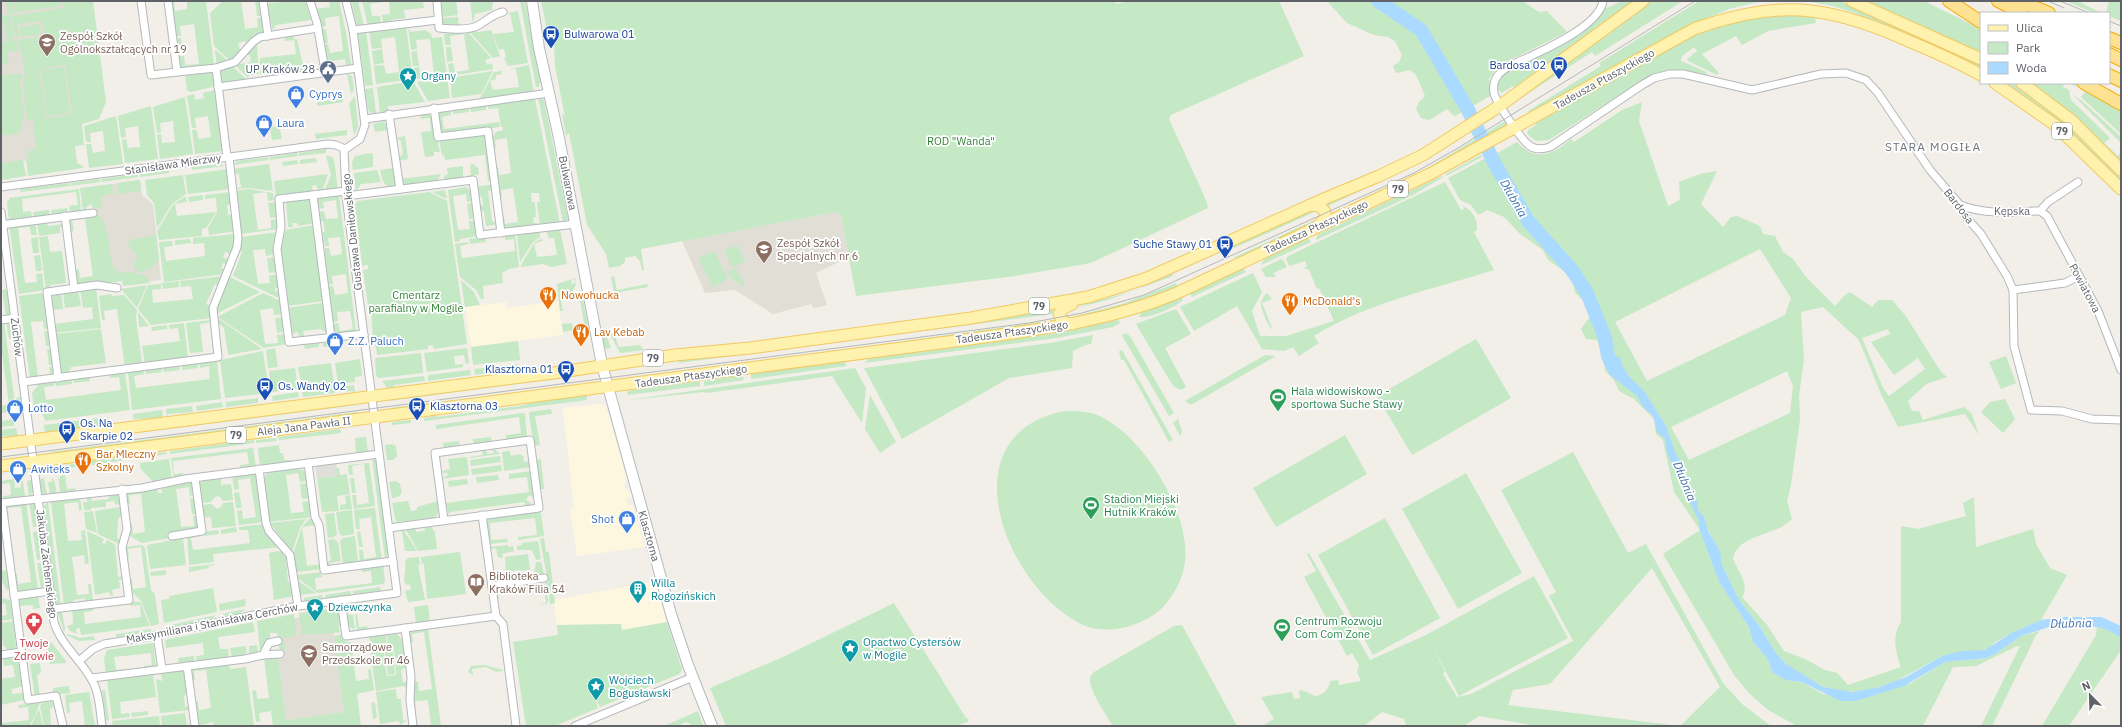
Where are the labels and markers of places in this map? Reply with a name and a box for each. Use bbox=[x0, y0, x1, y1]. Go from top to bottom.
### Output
bus stop icon: Bulwarowa 01 bbox=[541, 24, 561, 49]
place label: Bulwarowa 01 bbox=[564, 27, 635, 41]
place label: Zespół Szkół Ogólnokształcących nr 19 bbox=[60, 29, 187, 56]
school or university icon: Zespół Szkół Ogólnokształcących nr 19 bbox=[37, 32, 57, 57]
bus stop icon: Bardosa 02 bbox=[1549, 55, 1569, 80]
place label: Bardosa 02 bbox=[1489, 58, 1546, 72]
public building icon: UP Kraków 28 bbox=[318, 59, 338, 84]
place label: UP Kraków 28 bbox=[246, 62, 315, 76]
place icon: Organy bbox=[398, 66, 418, 91]
place label: Organy bbox=[421, 69, 456, 83]
shop icon: Cyprys bbox=[286, 84, 306, 109]
place label: Cyprys bbox=[309, 87, 343, 101]
shop icon: Laura bbox=[254, 113, 274, 138]
place label: Laura bbox=[277, 116, 305, 130]
bus stop icon: Suche Stawy 01 bbox=[1215, 234, 1235, 259]
place label: Zespół Szkół Specjalnych nr 6 bbox=[777, 236, 858, 263]
place label: Suche Stawy 01 bbox=[1133, 237, 1212, 251]
school or university icon: Zespół Szkół Specjalnych nr 6 bbox=[754, 239, 774, 264]
restaurant icon: Nowohucka bbox=[538, 285, 558, 310]
place label: Nowohucka bbox=[561, 288, 619, 302]
restaurant icon: McDonald's bbox=[1280, 291, 1300, 316]
place label: McDonald's bbox=[1303, 294, 1361, 308]
restaurant icon: Lav Kebab bbox=[571, 322, 591, 347]
place label: Lav Kebab bbox=[594, 325, 645, 339]
shop icon: Z.Z. Paluch bbox=[325, 331, 345, 356]
place label: Z.Z. Paluch bbox=[348, 334, 404, 348]
bus stop icon: Klasztorna 01 bbox=[556, 359, 576, 384]
place label: Klasztorna 01 bbox=[485, 362, 553, 376]
bus stop icon: Os. Wandy 02 bbox=[255, 376, 275, 401]
place label: Os. Wandy 02 bbox=[278, 379, 346, 393]
place label: Hala widowiskowo - sportowa Suche Stawy bbox=[1291, 384, 1403, 411]
sports icon: Hala widowiskowo - sportowa Suche Stawy bbox=[1268, 387, 1288, 412]
bus stop icon: Klasztorna 03 bbox=[407, 396, 427, 421]
shop icon: Lotto bbox=[5, 398, 25, 423]
place label: Klasztorna 03 bbox=[430, 399, 498, 413]
place label: Lotto bbox=[28, 401, 53, 415]
place label: Os. Na Skarpie 02 bbox=[80, 416, 133, 443]
bus stop icon: Os. Na Skarpie 02 bbox=[57, 419, 77, 444]
place label: Bar Mleczny Szkolny bbox=[96, 447, 156, 474]
restaurant icon: Bar Mleczny Szkolny bbox=[73, 450, 93, 475]
shop icon: Awiteks bbox=[8, 459, 28, 484]
place label: Awiteks bbox=[31, 462, 70, 476]
place label: Stadion Miejski Hutnik Kraków bbox=[1104, 492, 1179, 519]
sports icon: Stadion Miejski Hutnik Kraków bbox=[1081, 495, 1101, 520]
shop icon: Shot bbox=[617, 509, 637, 534]
place label: Shot bbox=[591, 512, 614, 526]
place label: Biblioteka Kraków Filia 54 bbox=[489, 569, 565, 596]
library icon: Biblioteka Kraków Filia 54 bbox=[466, 572, 486, 597]
place label: Willa Rogozińskich bbox=[651, 576, 716, 603]
building icon: Willa Rogozińskich bbox=[628, 579, 648, 604]
place icon: Dziewczynka bbox=[305, 597, 325, 622]
place label: Dziewczynka bbox=[328, 600, 392, 614]
pharmacy icon: Twoje Zdrowie bbox=[24, 611, 44, 636]
place label: Centrum Rozwoju Com Com Zone bbox=[1295, 614, 1382, 641]
sports icon: Centrum Rozwoju Com Com Zone bbox=[1272, 617, 1292, 642]
place label: Opactwo Cystersów w Mogile bbox=[863, 635, 961, 662]
place label: Twoje Zdrowie bbox=[14, 636, 54, 663]
place icon: Opactwo Cystersów w Mogile bbox=[840, 638, 860, 663]
place label: Samorządowe Przedszkole nr 46 bbox=[322, 640, 410, 667]
school or university icon: Samorządowe Przedszkole nr 46 bbox=[299, 643, 319, 668]
place label: Wojciech Bogusławski bbox=[609, 673, 671, 700]
place icon: Wojciech Bogusławski bbox=[586, 676, 606, 701]

